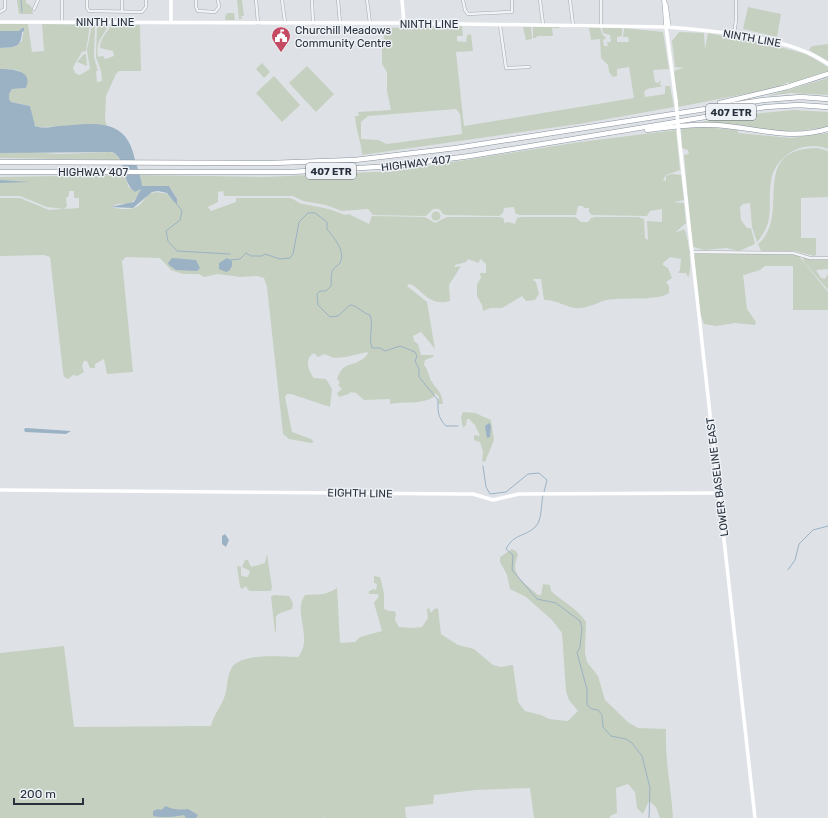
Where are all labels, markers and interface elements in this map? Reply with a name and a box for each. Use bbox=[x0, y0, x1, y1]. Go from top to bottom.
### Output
street label: NINTH LINE bbox=[76, 16, 135, 29]
street label: NINTH LINE bbox=[400, 18, 459, 31]
place label: Churchill Meadows Community Centre bbox=[295, 24, 392, 50]
public building icon: Churchill Meadows Community Centre bbox=[270, 25, 292, 53]
street label: NINTH LINE bbox=[722, 27, 782, 50]
road number: 407 ETR bbox=[706, 104, 756, 120]
street label: HIGHWAY 407 bbox=[380, 153, 452, 174]
road number: 407 ETR bbox=[306, 163, 356, 179]
street label: HIGHWAY 407 bbox=[58, 166, 128, 179]
street label: LOWER BASELINE EAST bbox=[704, 416, 731, 537]
street label: EIGHTH LINE bbox=[327, 486, 393, 501]
scale bar bbox=[14, 780, 83, 806]
text: 200 m bbox=[20, 787, 56, 801]

